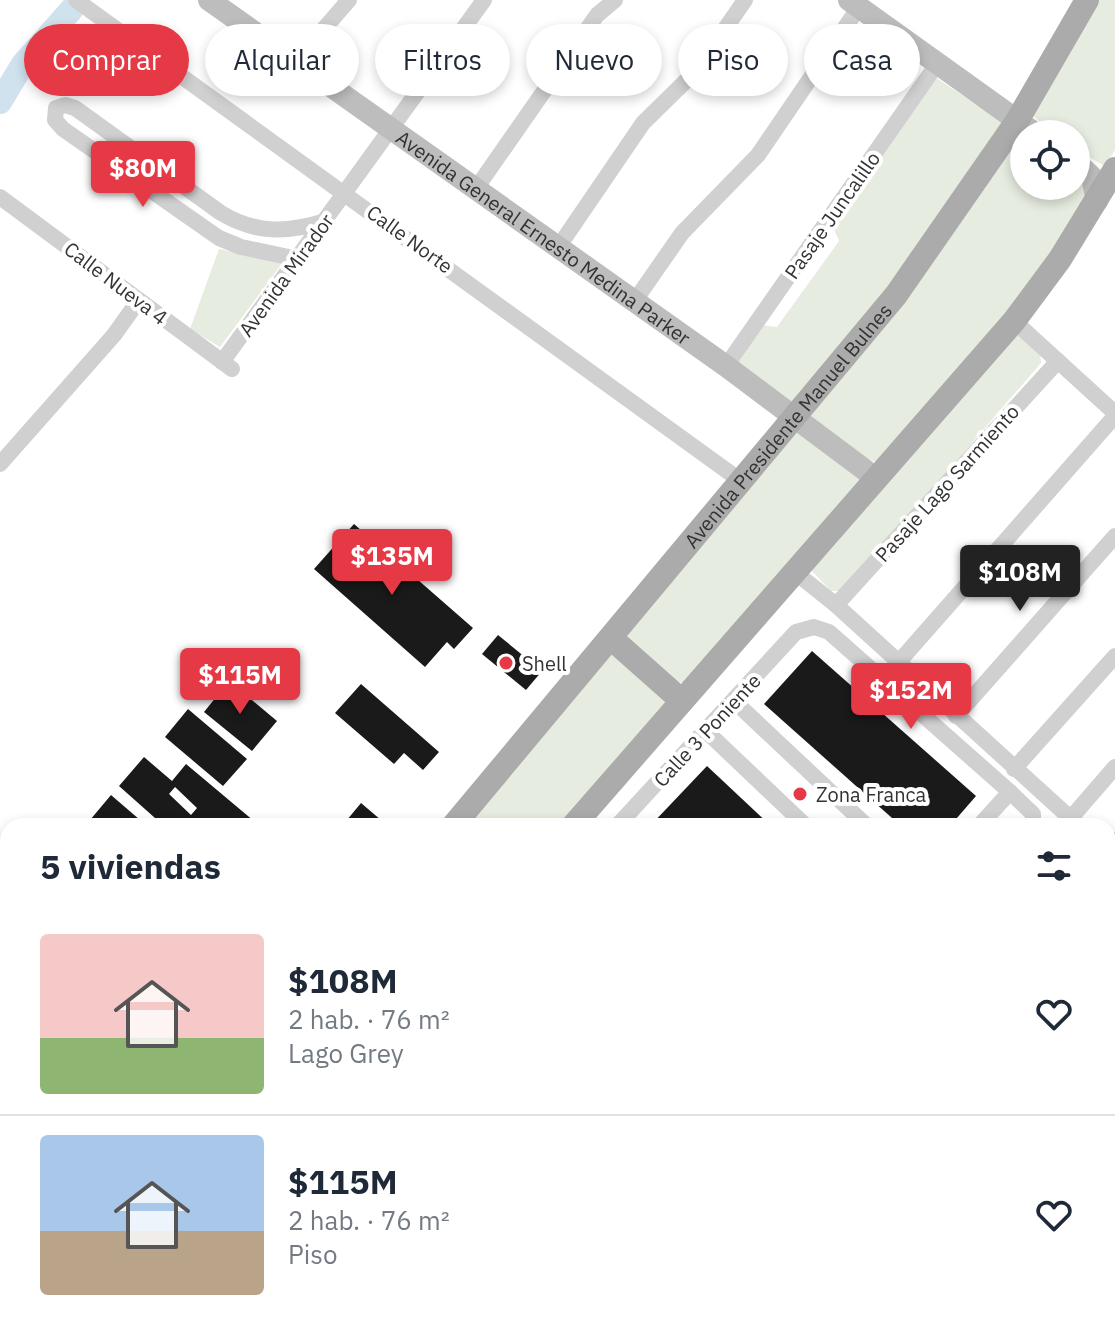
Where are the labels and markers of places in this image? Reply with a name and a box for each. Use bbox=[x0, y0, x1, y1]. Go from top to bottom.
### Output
pin: $80M bbox=[96, 141, 190, 209]
pin: $135M bbox=[336, 529, 448, 597]
pin: $108M bbox=[964, 545, 1076, 613]
pin: $115M bbox=[184, 648, 296, 716]
place label: Shell bbox=[522, 650, 567, 677]
marker: Shell bbox=[497, 654, 515, 672]
pin: $152M bbox=[855, 663, 967, 731]
place label: Zona Franca bbox=[816, 781, 927, 808]
marker: Zona Franca bbox=[791, 785, 809, 803]

